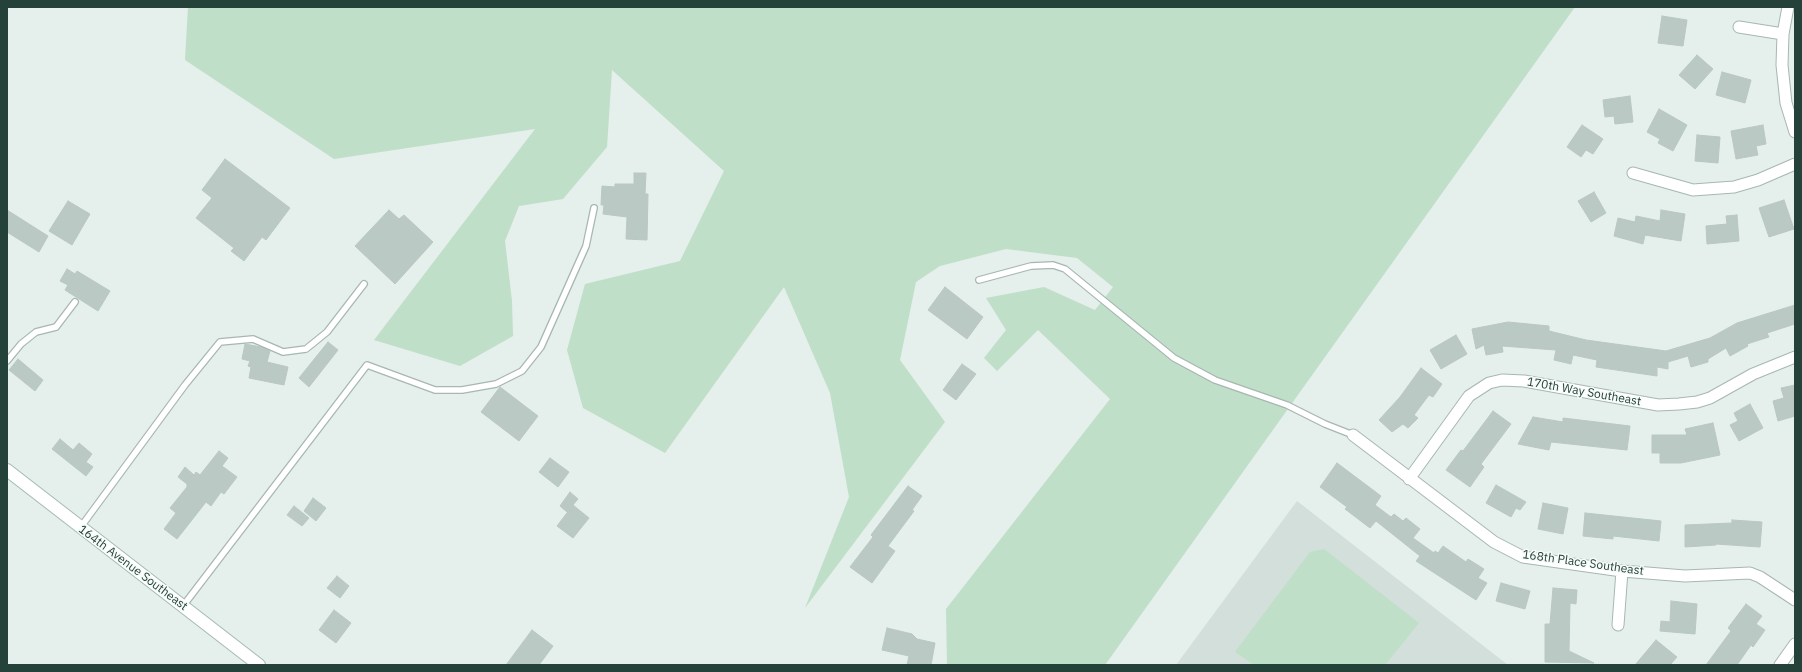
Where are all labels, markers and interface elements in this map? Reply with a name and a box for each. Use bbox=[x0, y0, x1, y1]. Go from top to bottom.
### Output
street label: 170th Way Southeast bbox=[1526, 375, 1642, 409]
street label: 164th Avenue Southeast bbox=[76, 522, 190, 614]
street label: 168th Place Southeast bbox=[1521, 547, 1645, 579]

